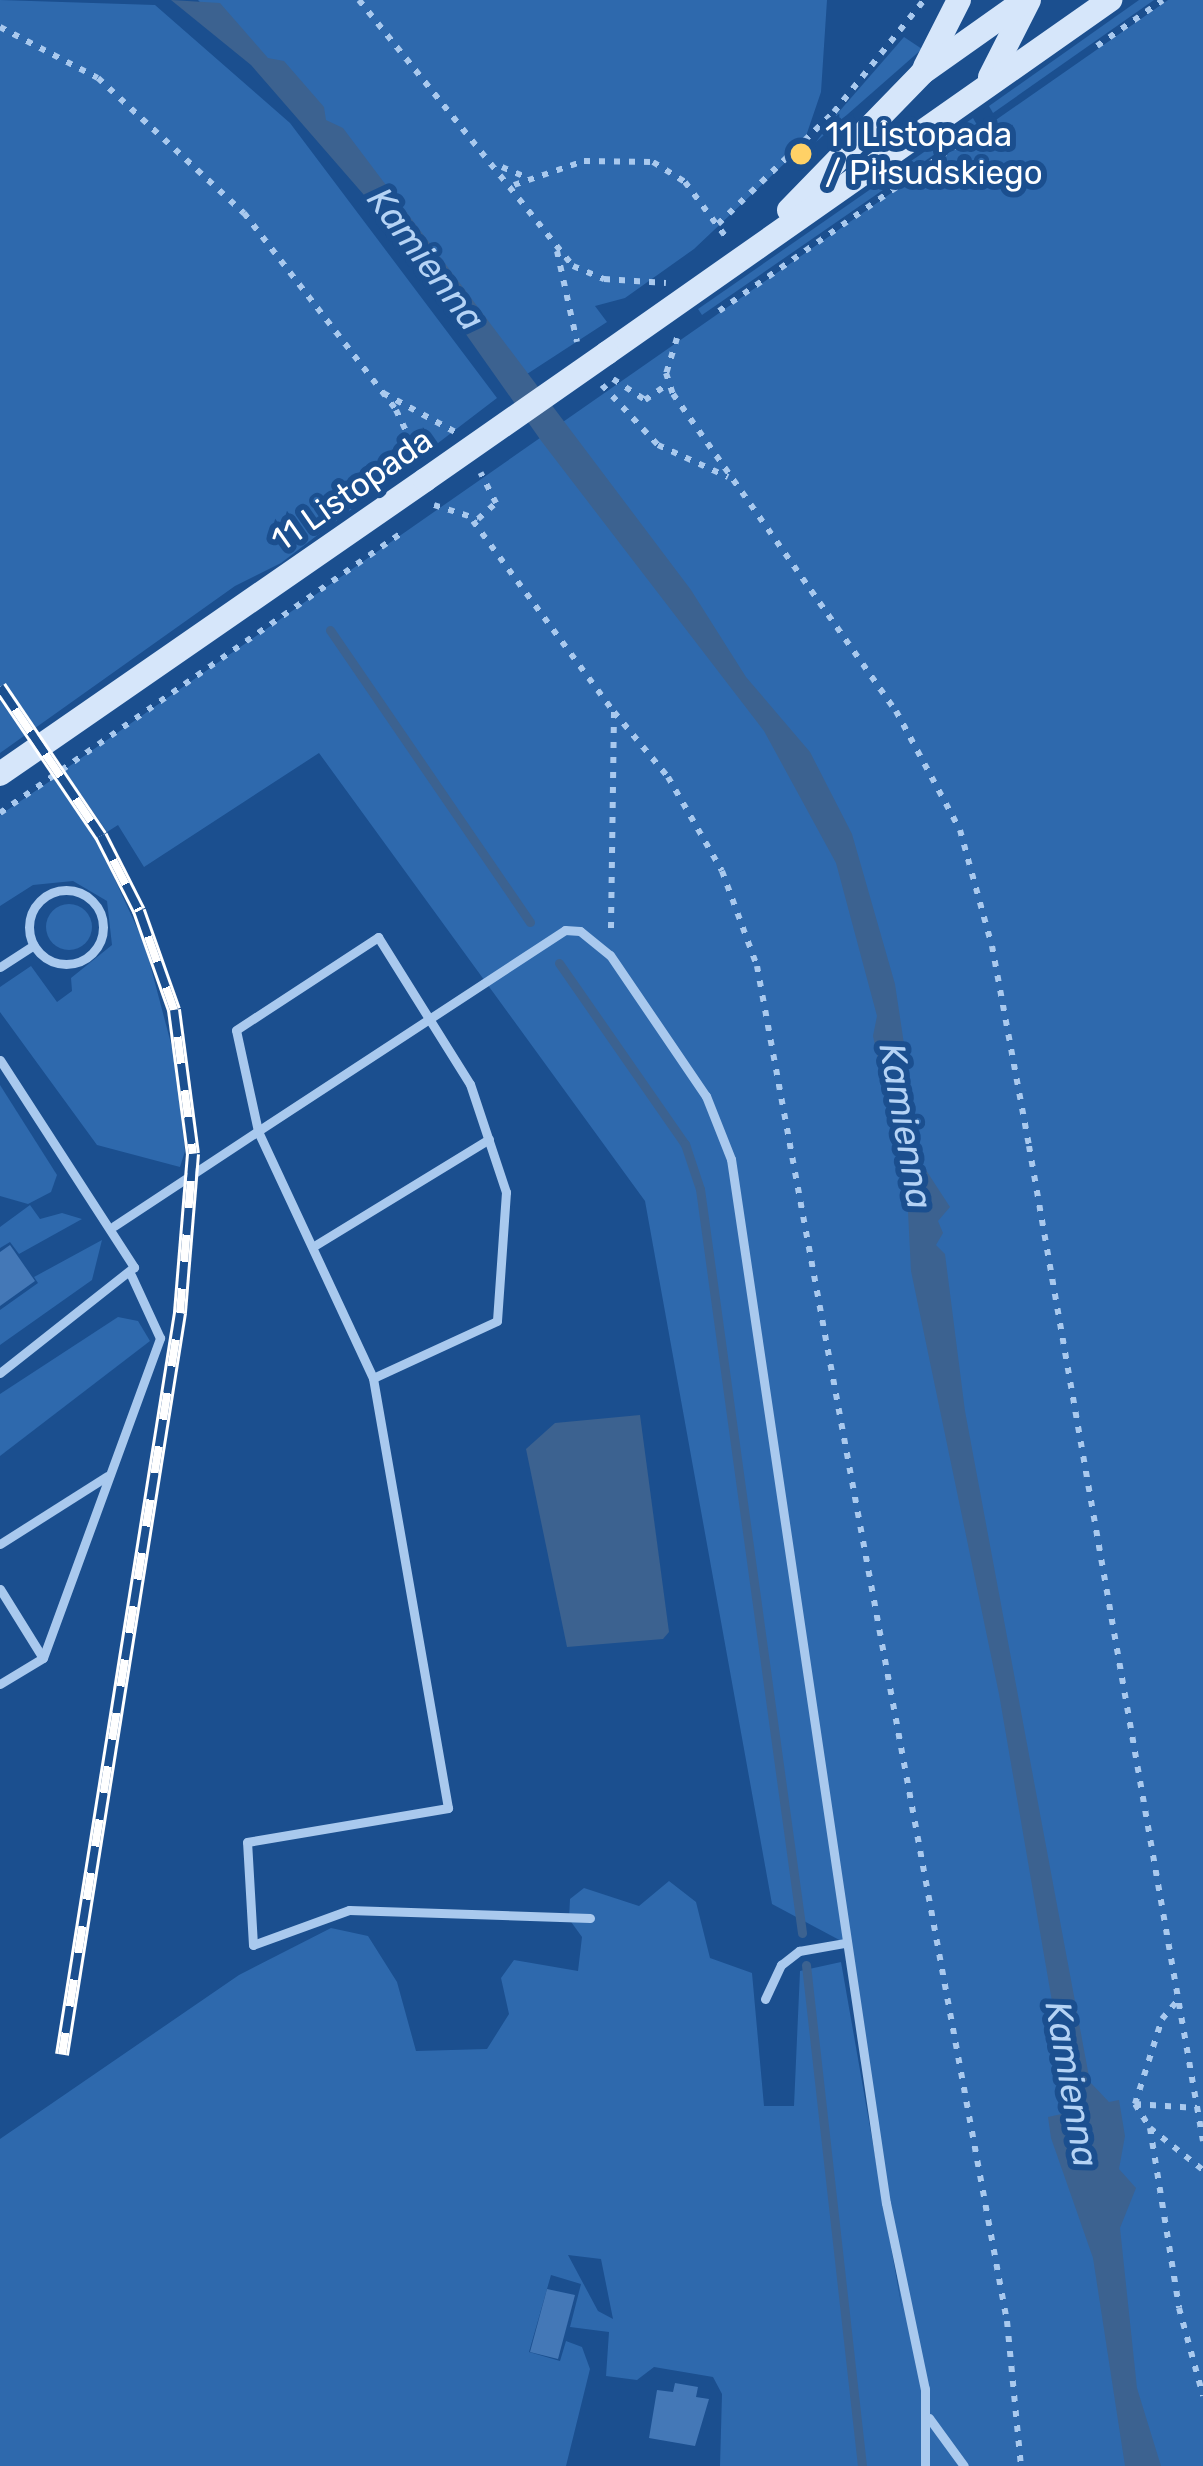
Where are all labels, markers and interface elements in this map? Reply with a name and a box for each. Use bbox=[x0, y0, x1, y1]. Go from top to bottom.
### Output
place label: 11 Listopada / Piłsudskiego bbox=[825, 115, 1043, 193]
marker: 11 Listopada / Piłsudskiego bbox=[788, 141, 814, 167]
water label: Kamienna bbox=[358, 179, 494, 339]
street label: 11 Listopada bbox=[264, 420, 440, 560]
water label: Kamienna bbox=[870, 1040, 942, 1212]
water label: Kamienna bbox=[1036, 1998, 1108, 2170]

